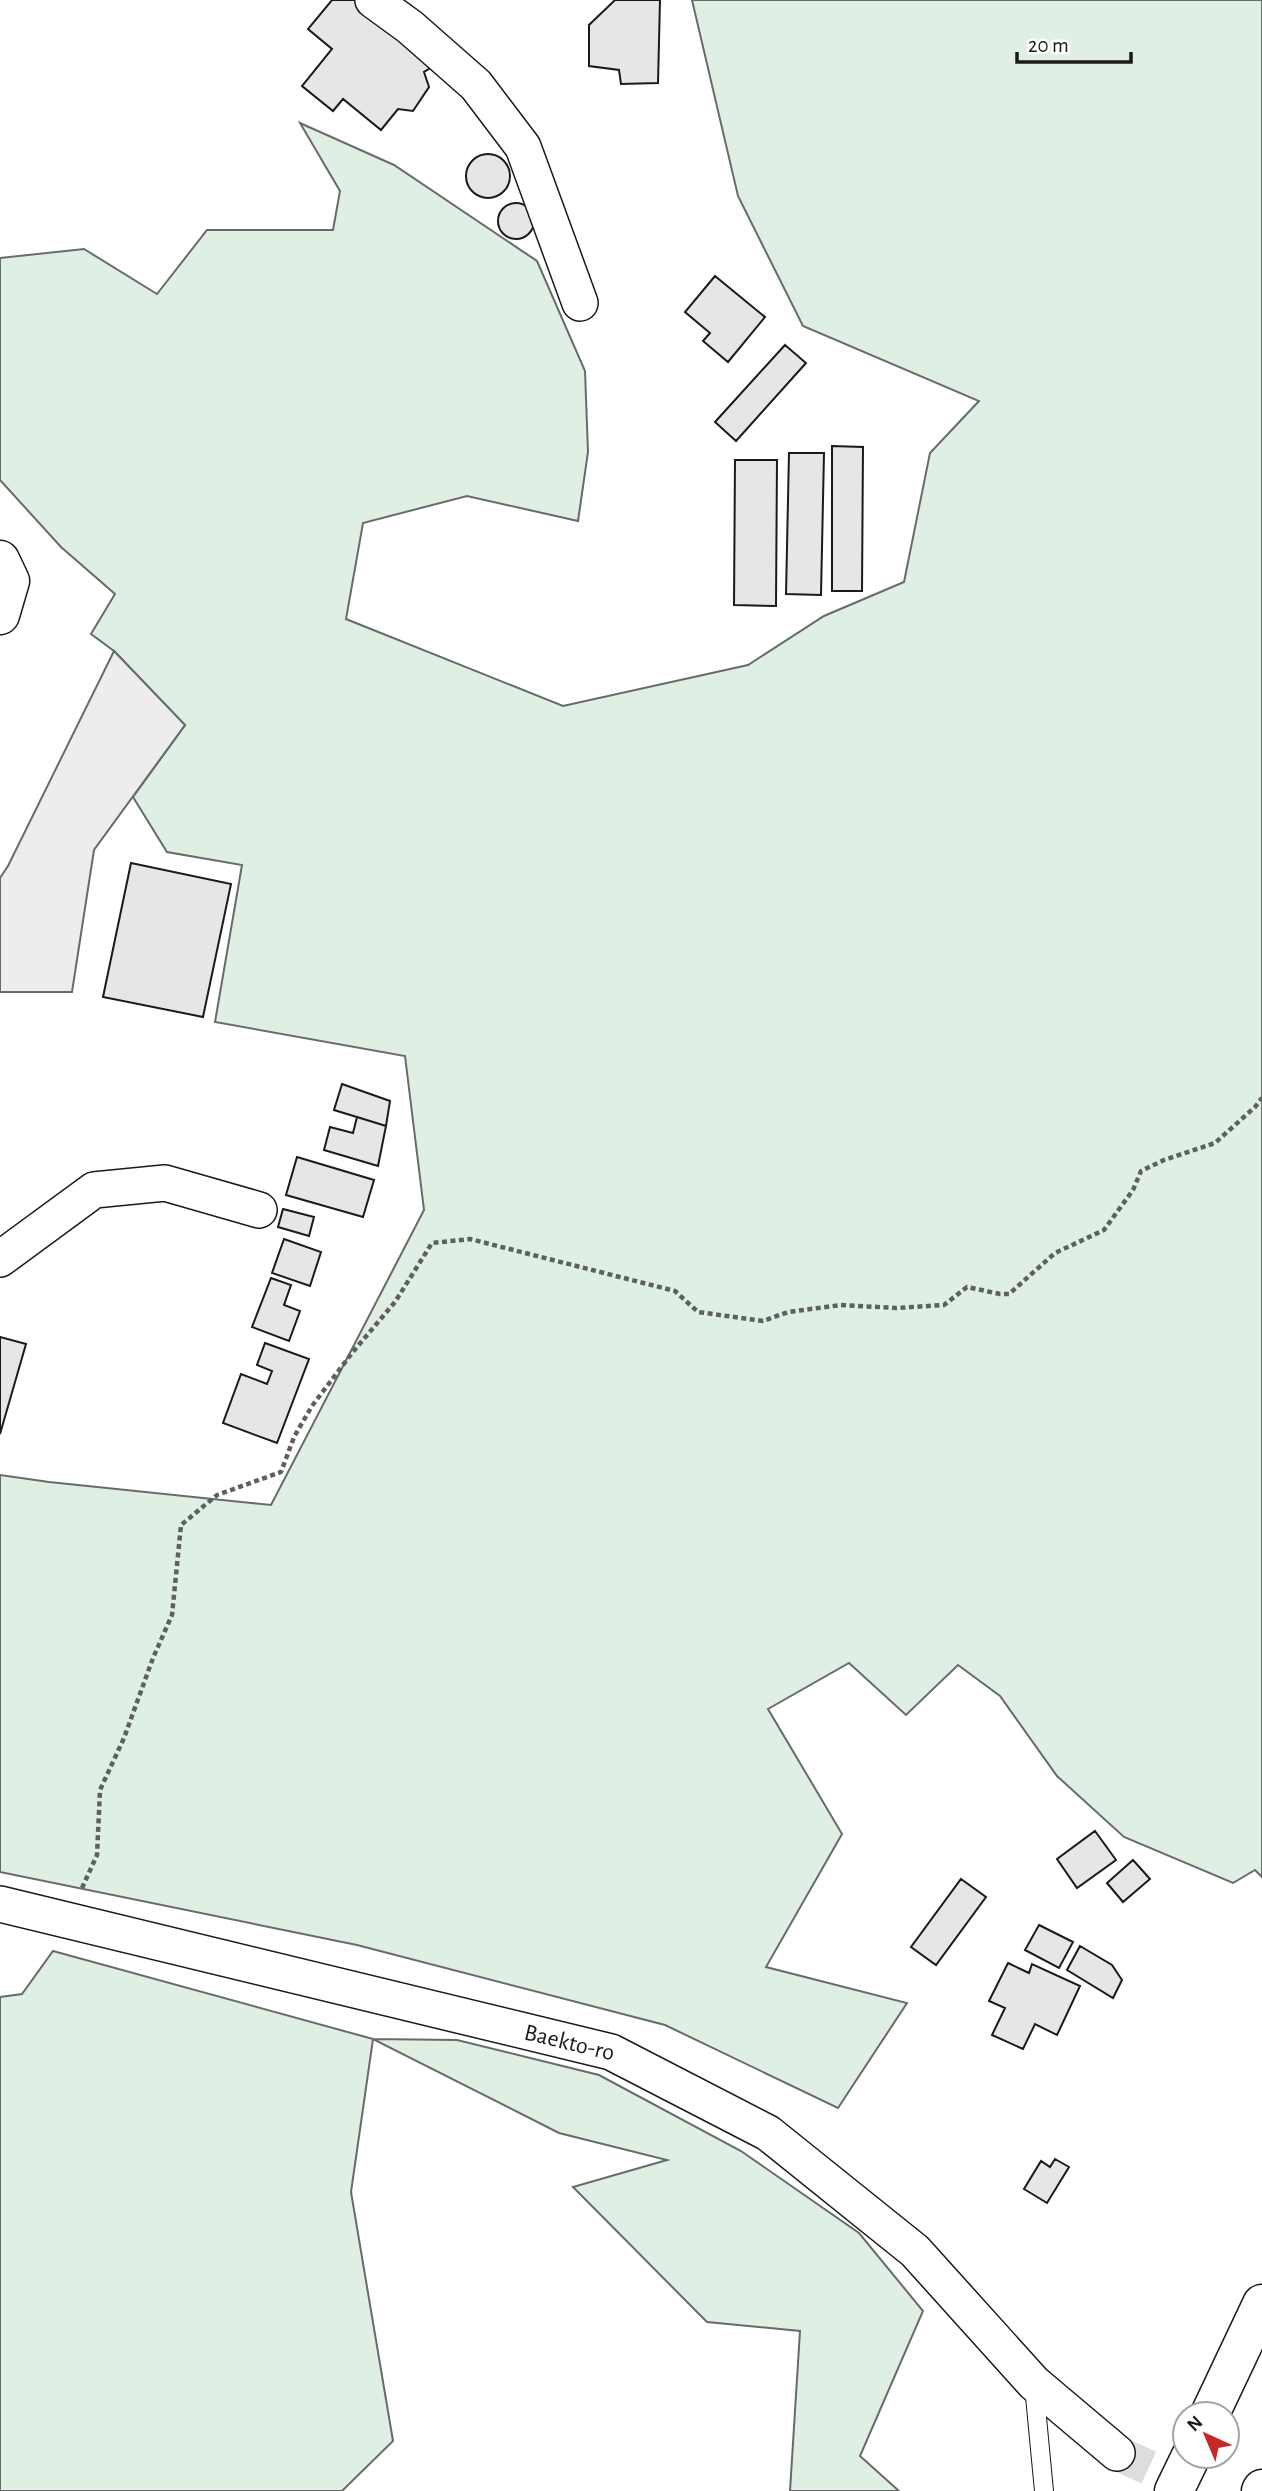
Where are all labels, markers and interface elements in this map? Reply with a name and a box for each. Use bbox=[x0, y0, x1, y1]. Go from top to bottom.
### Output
scale bar bbox=[1017, 21, 1131, 65]
text: 20 m bbox=[1028, 35, 1069, 56]
street label: Baekto-ro bbox=[522, 2020, 617, 2065]
north arrow bbox=[1171, 2400, 1241, 2470]
text: N bbox=[1184, 2412, 1207, 2435]

